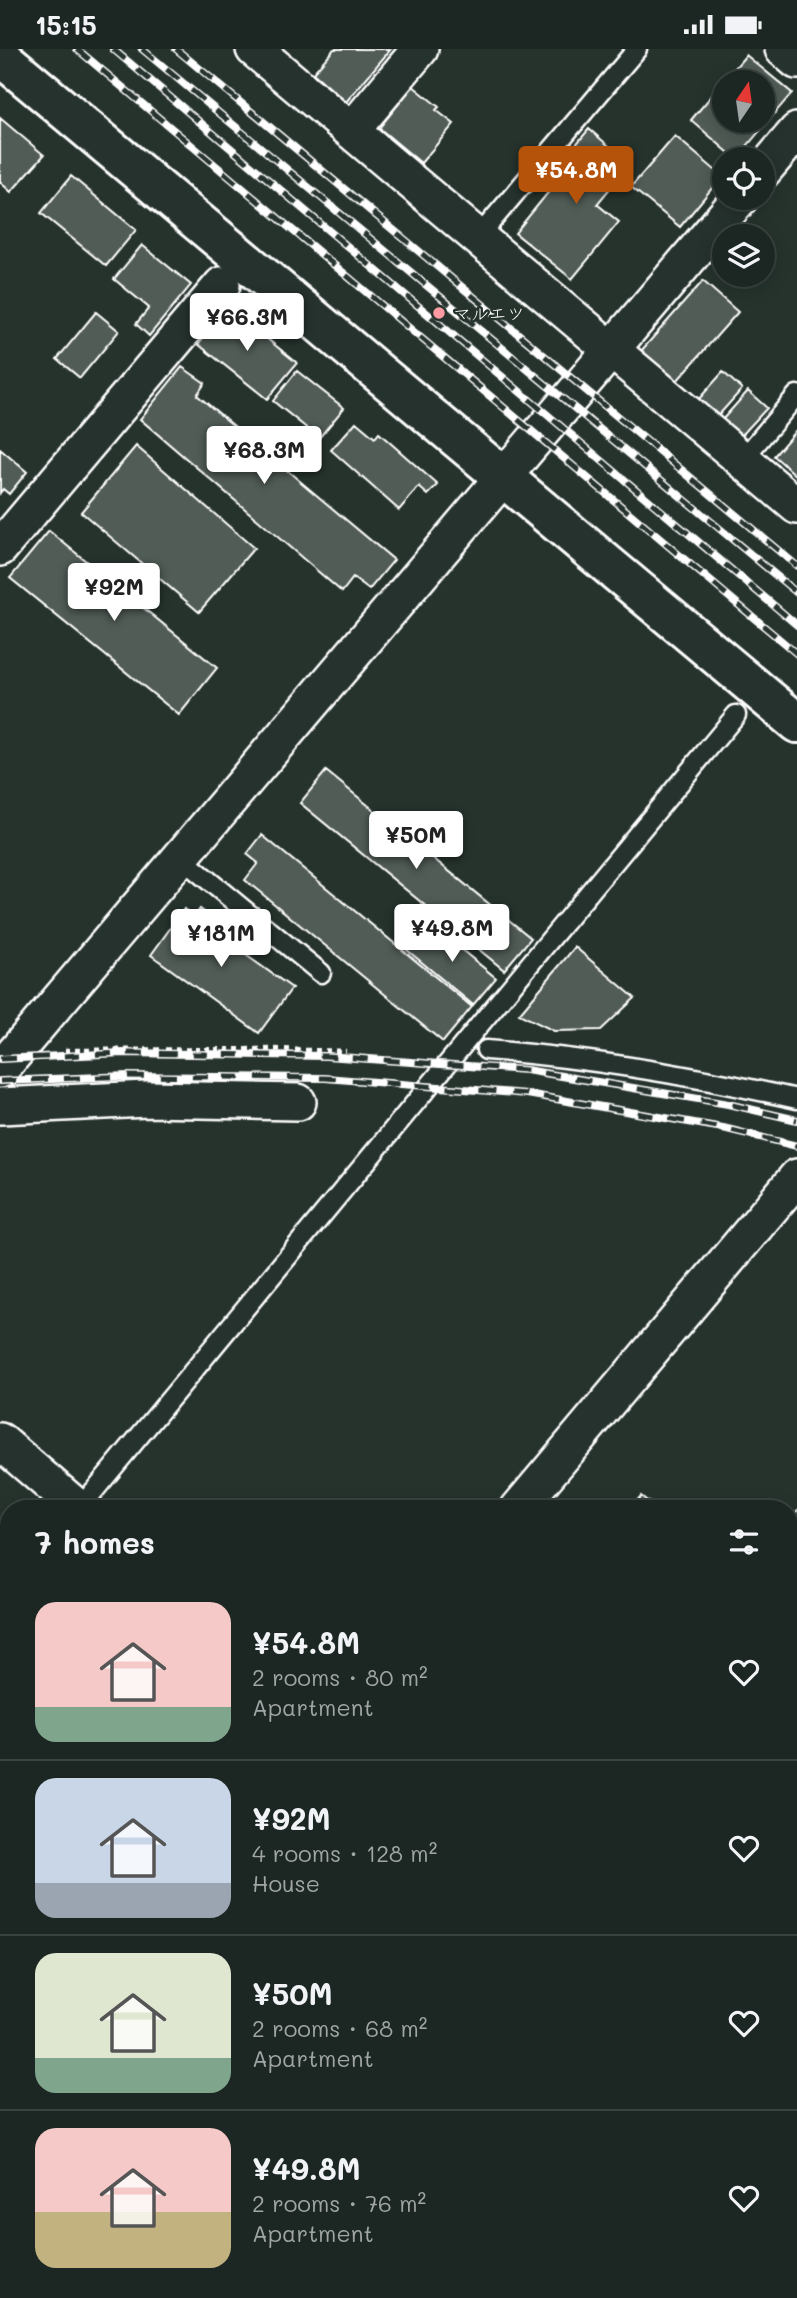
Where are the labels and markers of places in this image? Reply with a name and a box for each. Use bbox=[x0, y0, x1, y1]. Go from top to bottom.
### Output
pin: ¥54.8M bbox=[519, 146, 633, 206]
pin: ¥66.3M bbox=[190, 293, 304, 353]
place label: マルエツ bbox=[453, 301, 525, 325]
marker: マルエツ bbox=[431, 305, 447, 321]
pin: ¥68.3M bbox=[207, 427, 321, 486]
pin: ¥92M bbox=[73, 563, 155, 623]
pin: ¥50M bbox=[375, 811, 457, 871]
pin: ¥49.8M bbox=[395, 905, 509, 964]
pin: ¥181M bbox=[172, 909, 270, 969]

